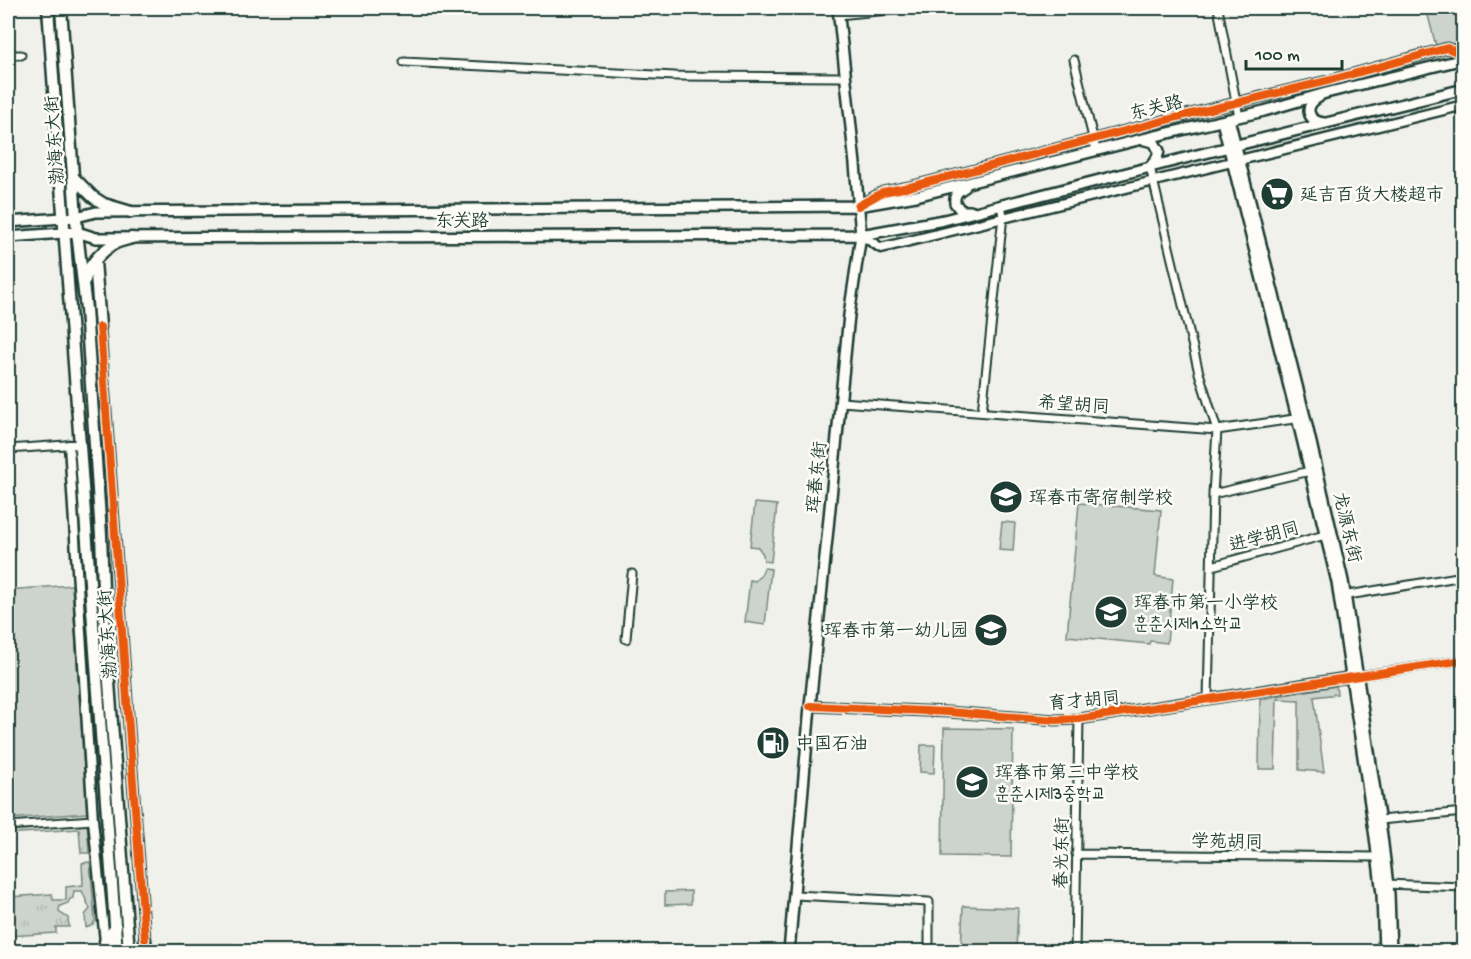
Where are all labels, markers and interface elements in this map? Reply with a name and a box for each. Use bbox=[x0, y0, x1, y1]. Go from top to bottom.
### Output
scale bar bbox=[1246, 33, 1342, 71]
text: 100 m bbox=[1254, 46, 1300, 67]
street label: 东关路 bbox=[1128, 92, 1185, 126]
street label: 渤海东大街 bbox=[42, 94, 70, 186]
supermarket icon: 延吉百货大楼超市 bbox=[1259, 176, 1295, 212]
place label: 延吉百货大楼超市 bbox=[1300, 185, 1444, 207]
street label: 东关路 bbox=[435, 211, 489, 233]
street label: 希望胡同 bbox=[1037, 393, 1111, 419]
street label: 珲春东街 bbox=[803, 440, 833, 514]
school or university icon: 珲春市寄宿制学校 bbox=[988, 479, 1024, 515]
place label: 珲春市寄宿制学校 bbox=[1029, 488, 1173, 510]
street label: 龙源东街 bbox=[1327, 490, 1365, 565]
street label: 进学胡同 bbox=[1227, 518, 1302, 558]
street label: 渤海东大街 bbox=[95, 588, 123, 680]
place label: 珲春市第一小学校 훈춘시제1소학교 bbox=[1134, 593, 1278, 636]
school or university icon: 珲春市第一小学校 훈춘시제1소학교 bbox=[1093, 594, 1129, 630]
school or university icon: 珲春市第一幼儿园 bbox=[973, 612, 1009, 648]
place label: 珲春市第一幼儿园 bbox=[824, 621, 968, 643]
street label: 育才胡同 bbox=[1047, 688, 1121, 716]
fuel station icon: 中国石油 bbox=[755, 725, 791, 761]
place label: 中国石油 bbox=[796, 734, 868, 756]
place label: 珲春市第三中学校 훈춘시제3중학교 bbox=[995, 763, 1139, 806]
school or university icon: 珲春市第三中学校 훈춘시제3중학교 bbox=[954, 764, 990, 800]
street label: 春光东街 bbox=[1051, 817, 1075, 889]
street label: 学苑胡同 bbox=[1191, 831, 1263, 855]

